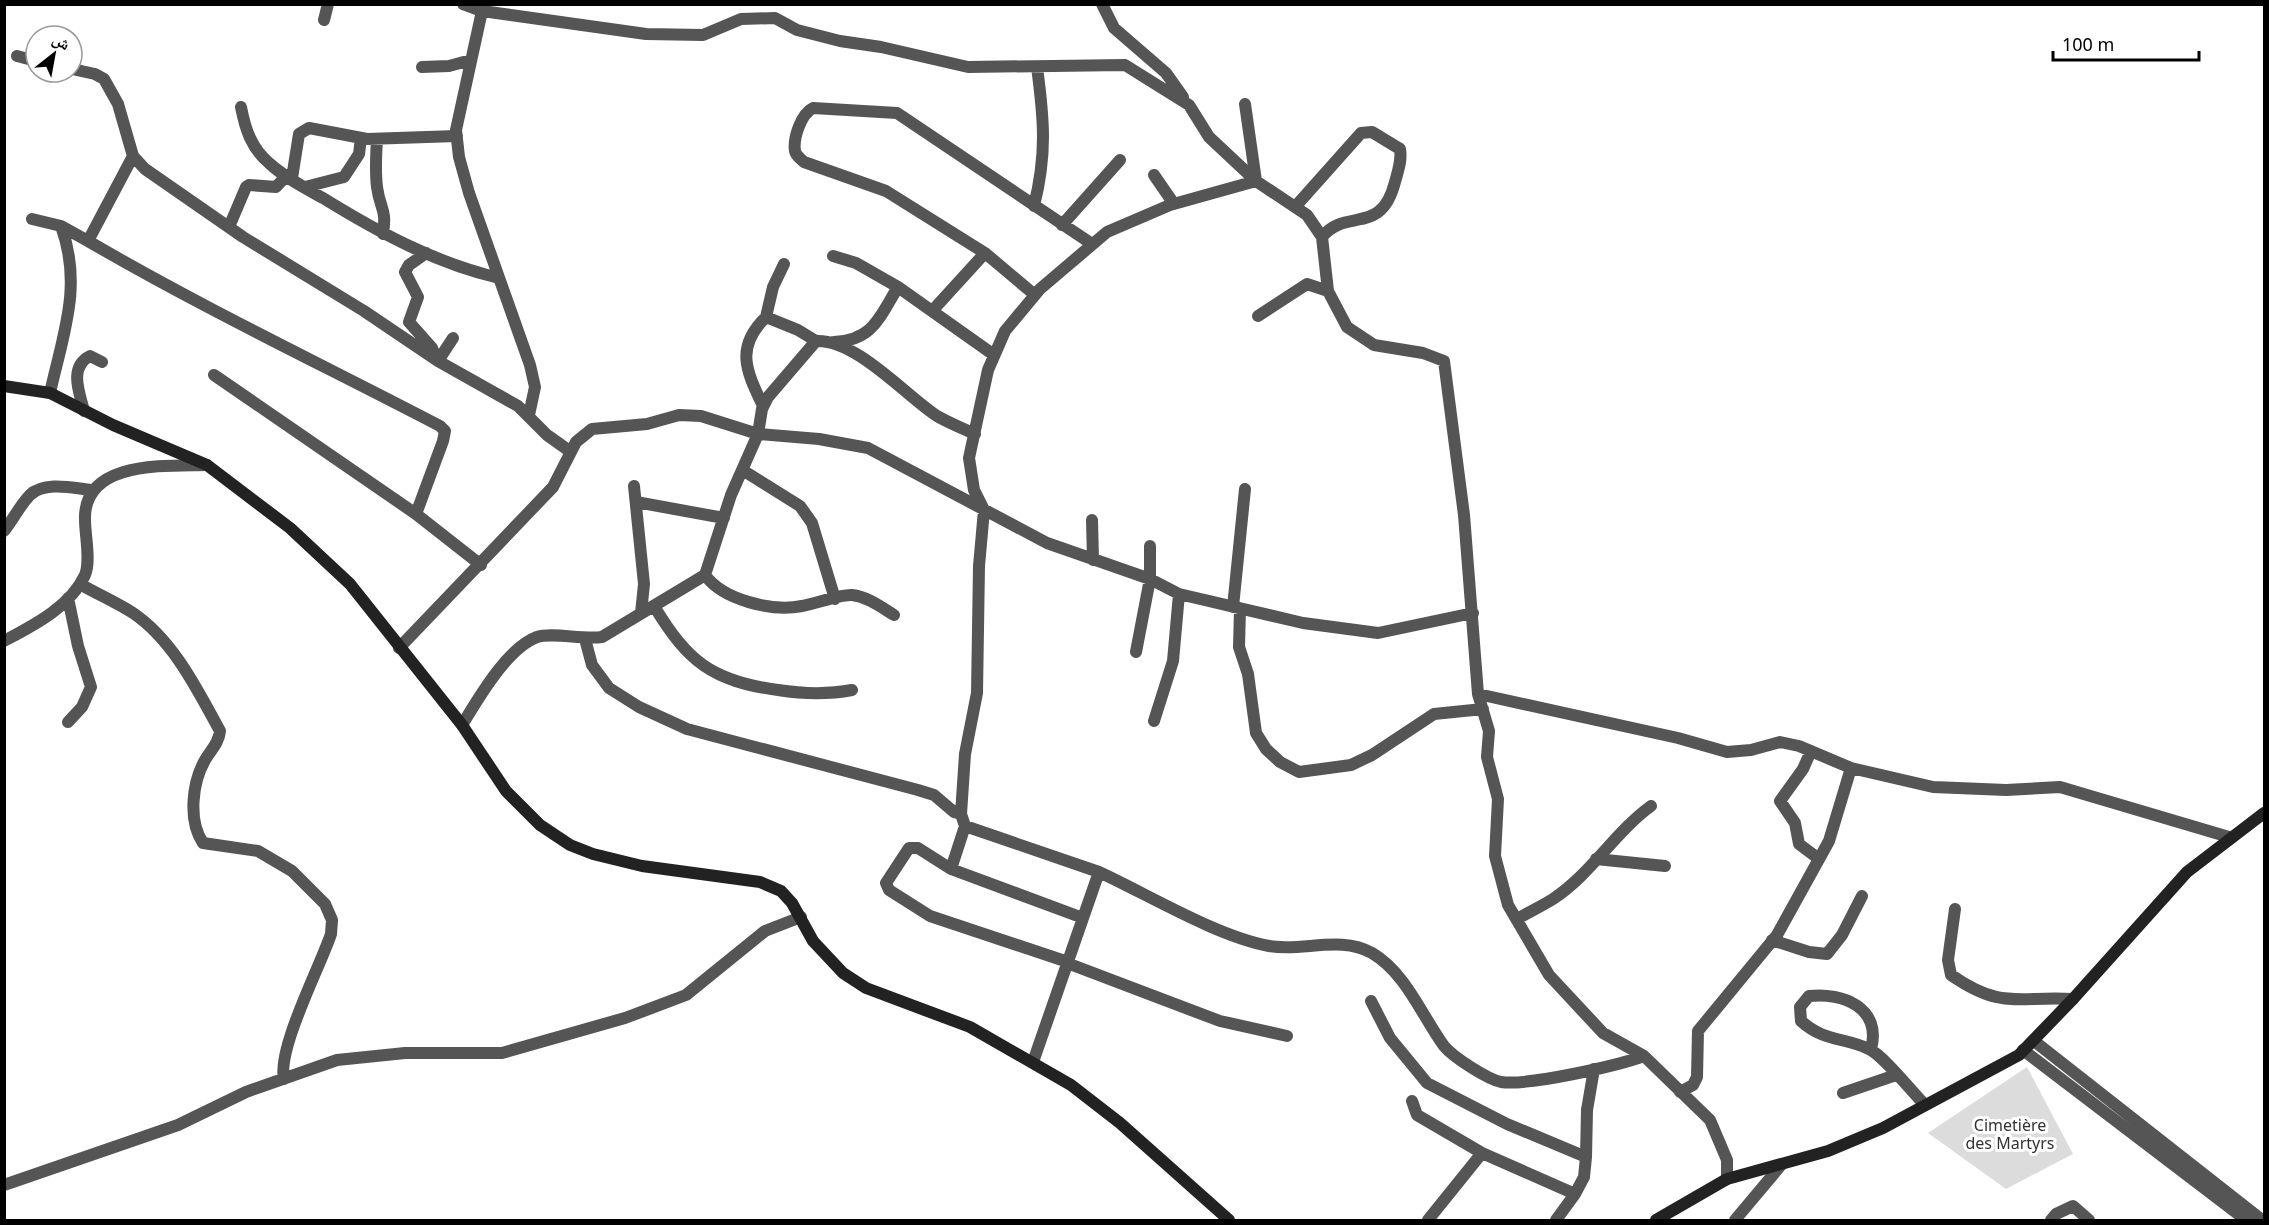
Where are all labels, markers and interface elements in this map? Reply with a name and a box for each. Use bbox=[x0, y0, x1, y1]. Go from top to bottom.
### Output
north arrow bbox=[24, 24, 84, 84]
scale bar bbox=[2053, 24, 2198, 62]
text: ش bbox=[49, 27, 75, 55]
text: 100 m bbox=[2062, 32, 2114, 56]
park label: Cimetière des Martyrs bbox=[1966, 1114, 2055, 1154]

